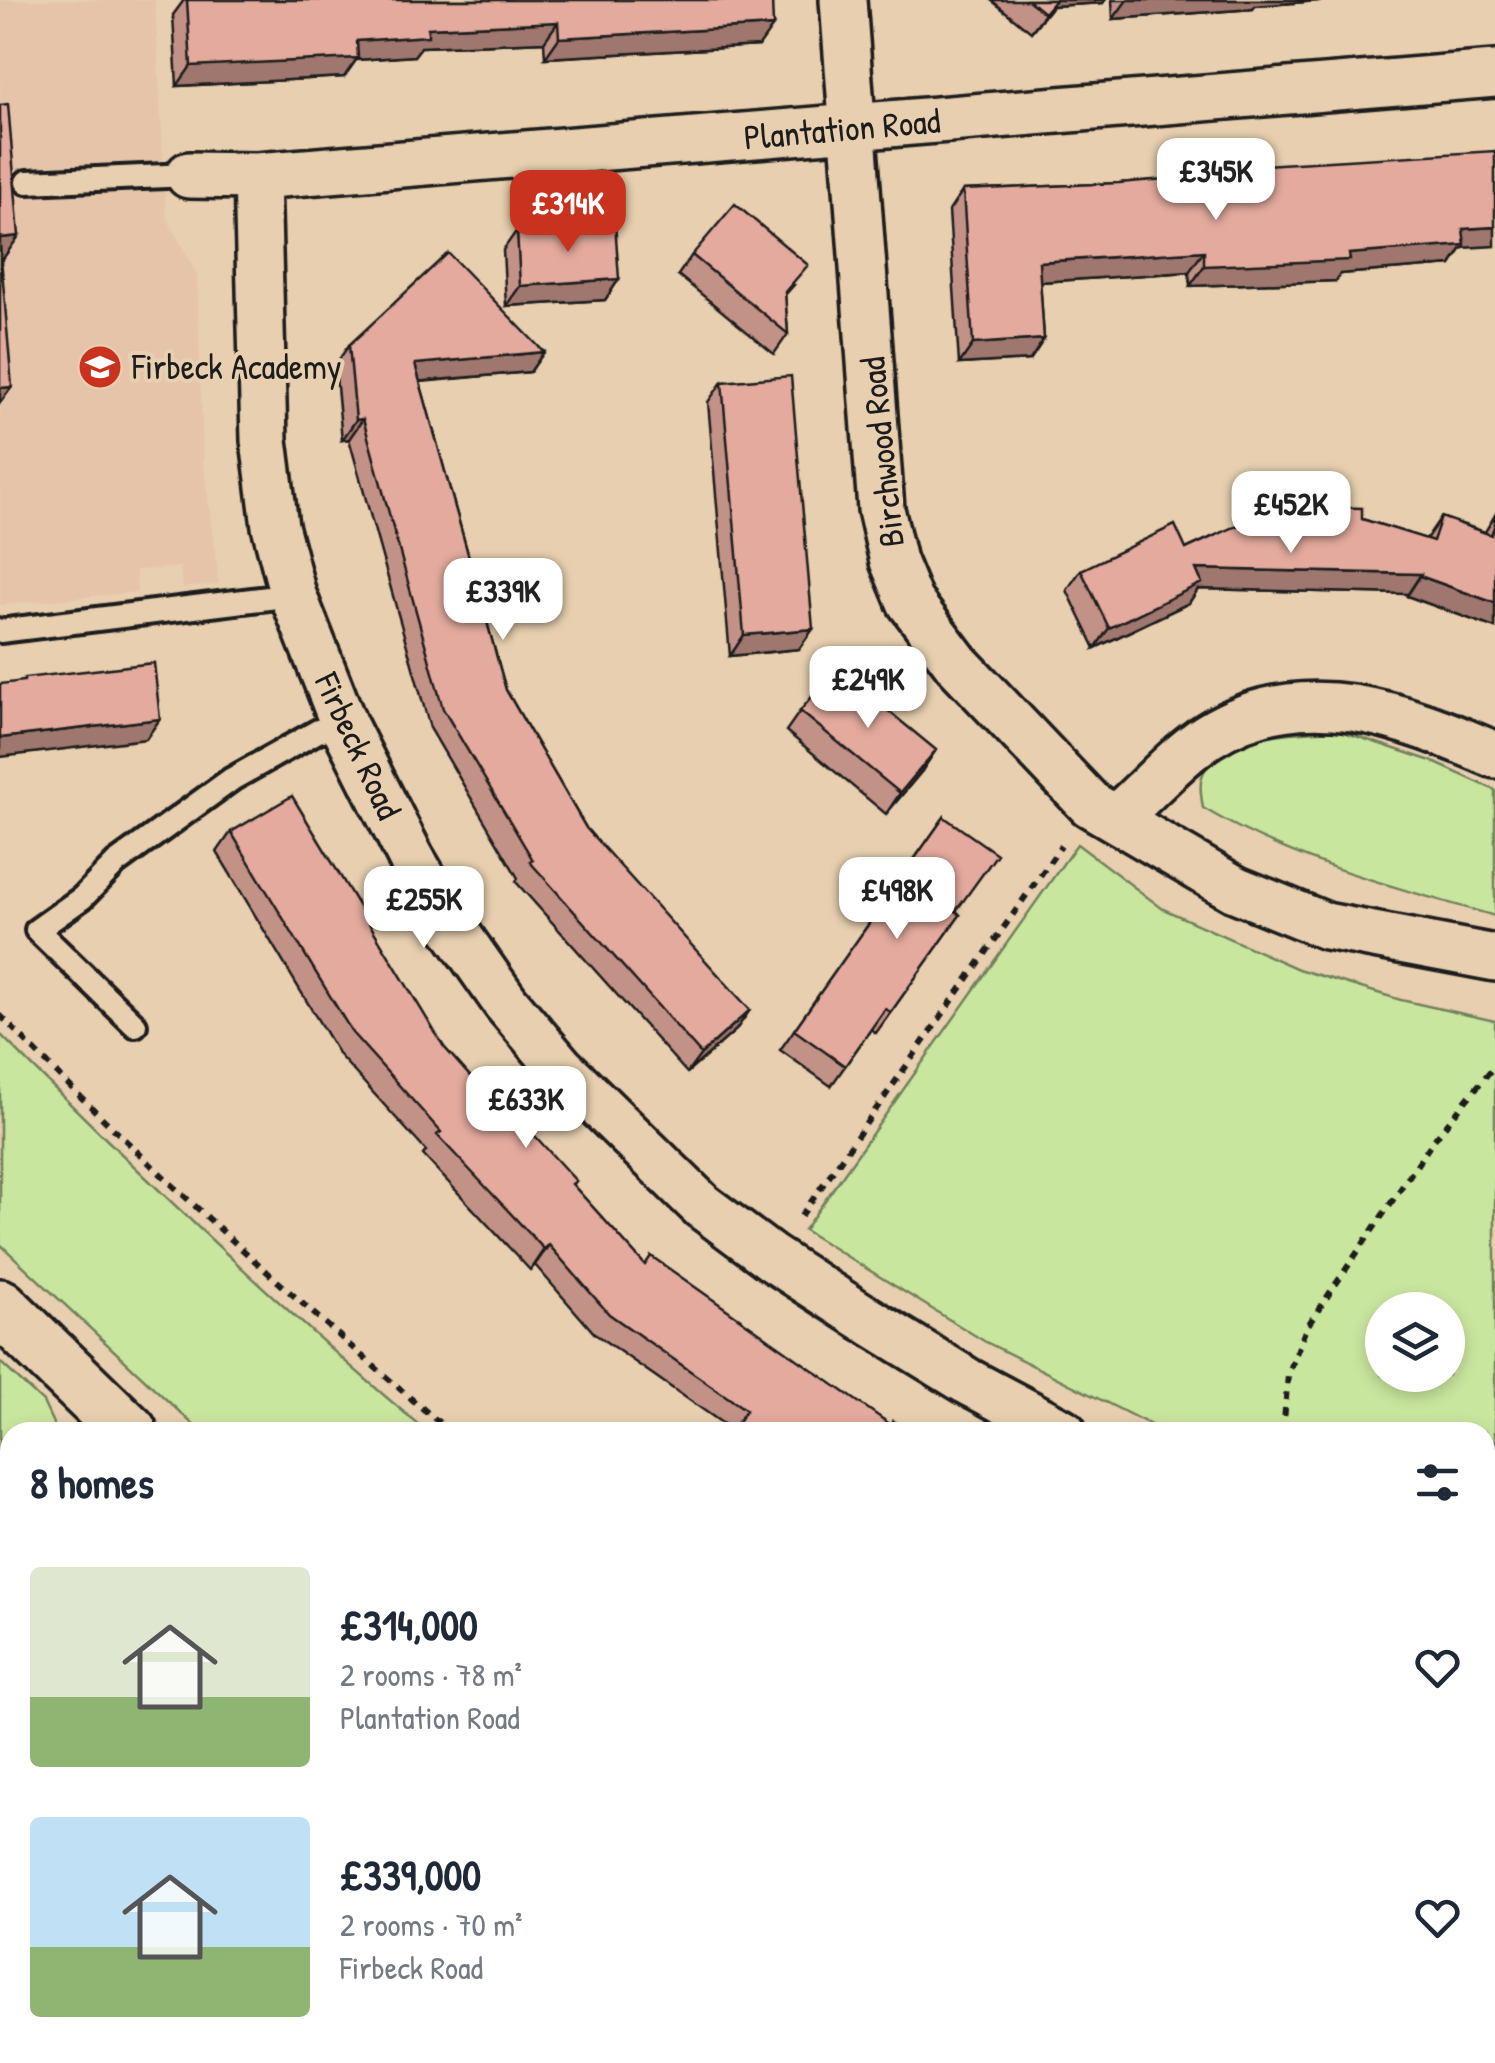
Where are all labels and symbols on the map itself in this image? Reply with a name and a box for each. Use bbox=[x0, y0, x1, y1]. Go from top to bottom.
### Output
street label: Plantation Road bbox=[742, 97, 942, 160]
pin: £345K bbox=[1146, 138, 1286, 223]
pin: £314K bbox=[498, 170, 638, 255]
place label: Firbeck Academy bbox=[131, 343, 342, 390]
school or university icon: Firbeck Academy bbox=[77, 344, 123, 390]
street label: Birchwood Road bbox=[848, 355, 915, 549]
pin: £452K bbox=[1221, 471, 1361, 556]
pin: £339K bbox=[433, 558, 573, 643]
pin: £249K bbox=[798, 646, 938, 731]
street label: Firbeck Road bbox=[304, 664, 413, 827]
pin: £498K bbox=[827, 857, 967, 942]
pin: £255K bbox=[354, 866, 494, 951]
pin: £633K bbox=[456, 1066, 596, 1151]

